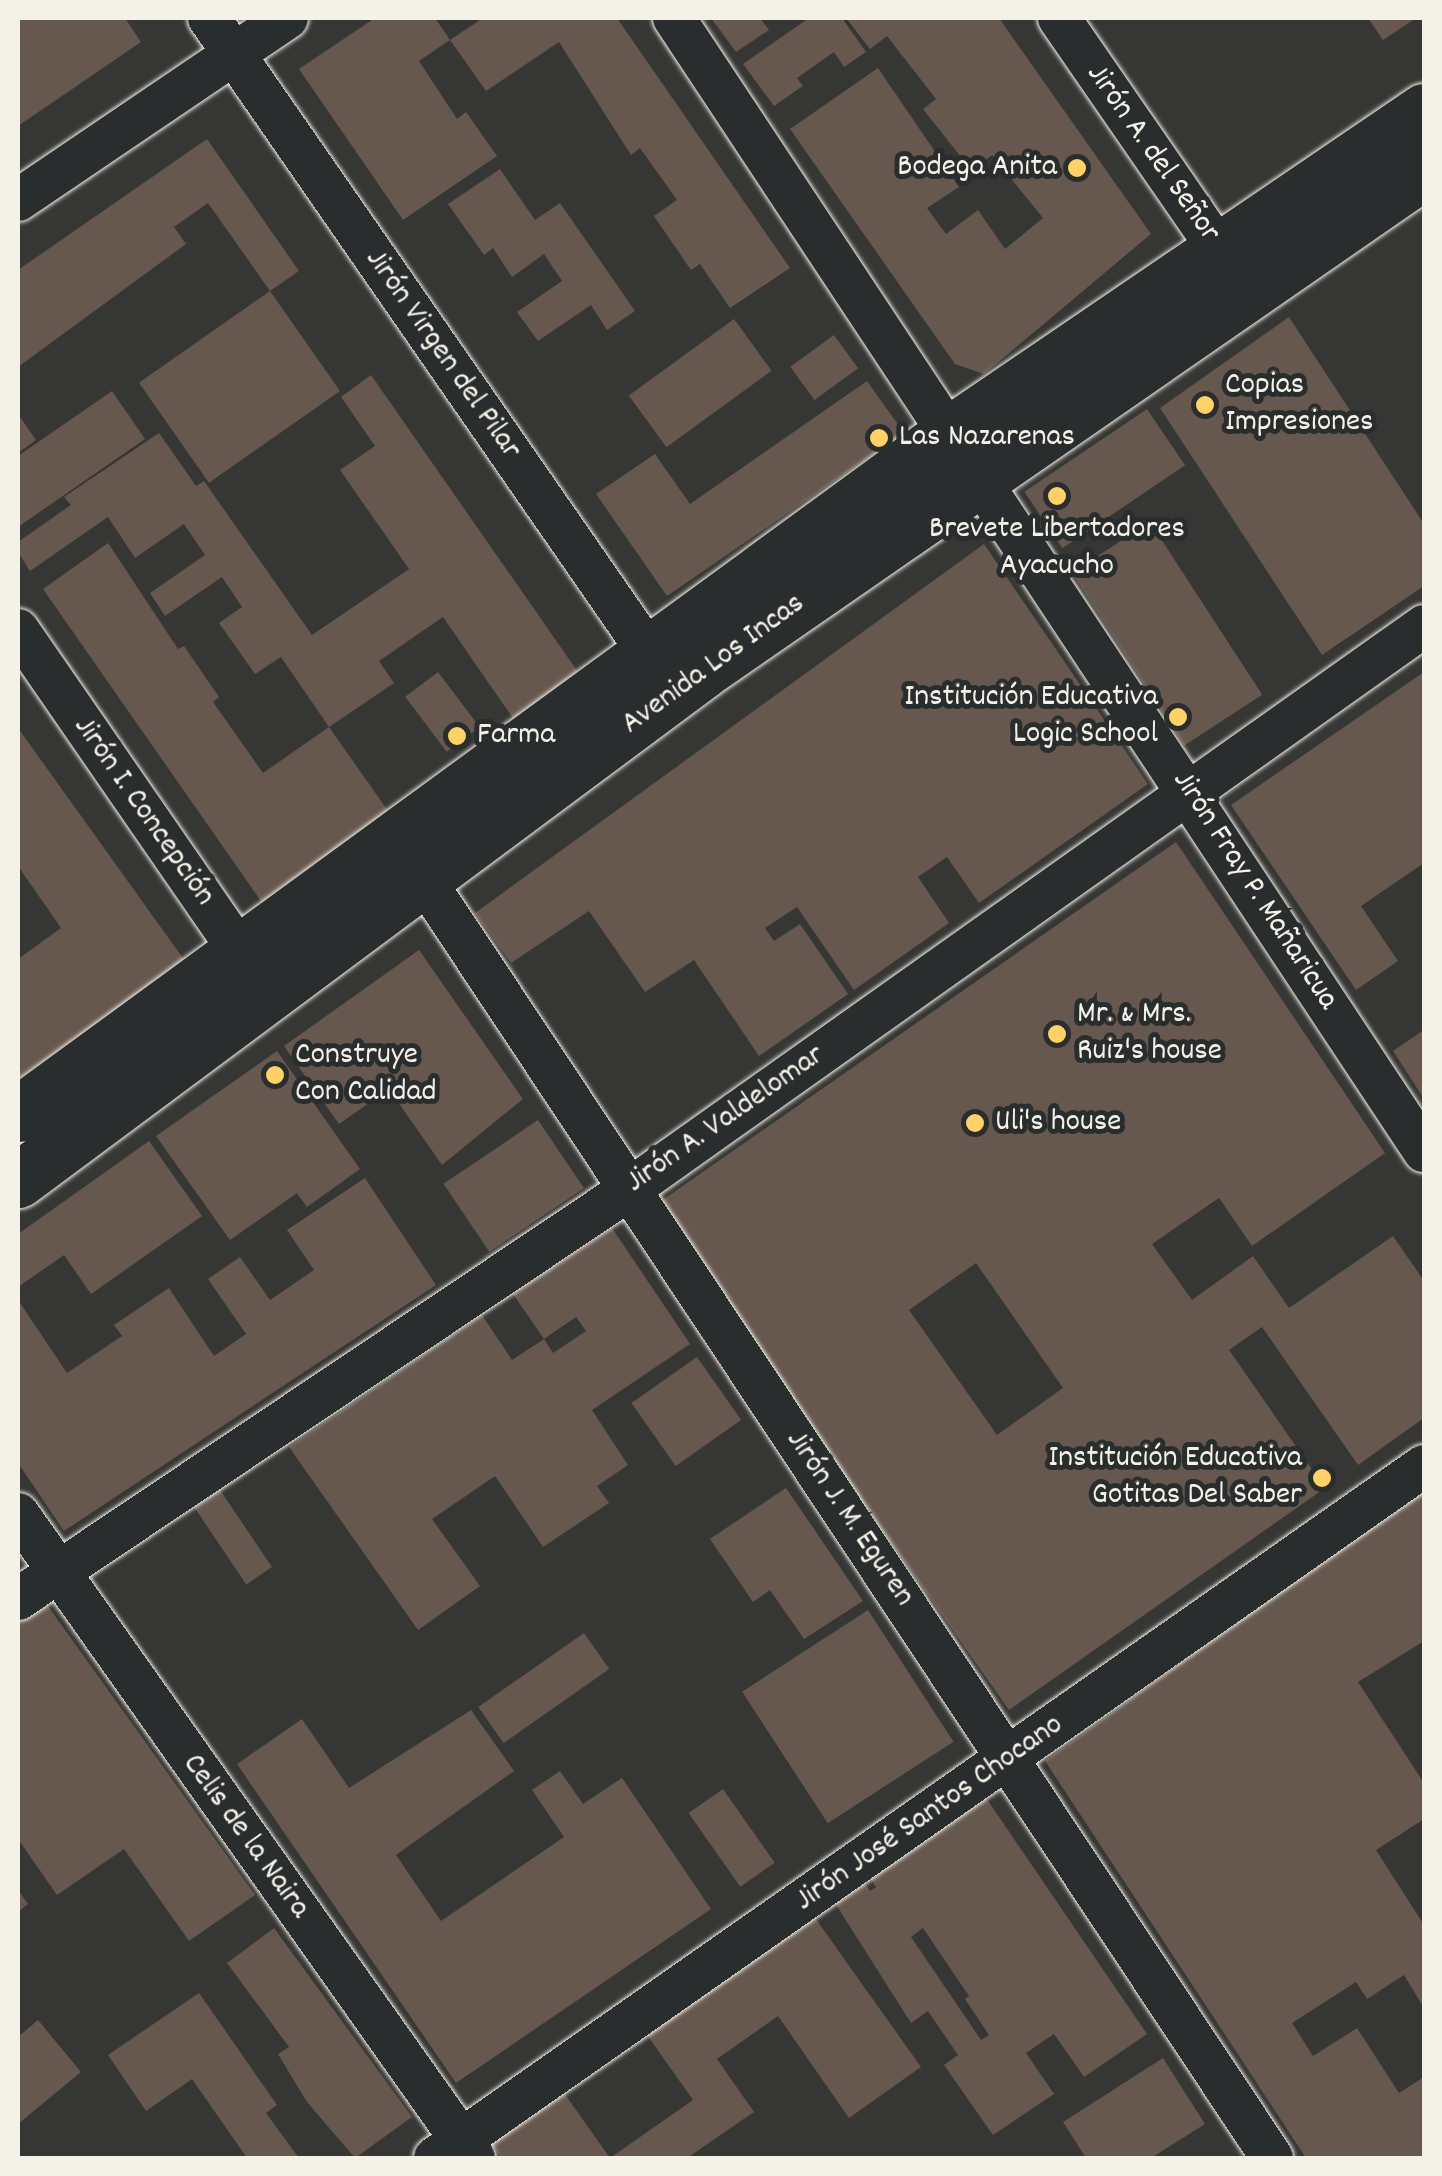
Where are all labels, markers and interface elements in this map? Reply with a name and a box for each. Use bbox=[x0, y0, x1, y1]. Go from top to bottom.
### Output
street label: Jirón A. del Señor bbox=[1076, 57, 1228, 251]
place label: Bodega Anita bbox=[897, 149, 1057, 187]
marker: Bodega Anita bbox=[1066, 157, 1088, 179]
street label: Jirón Virgen del Pilar bbox=[355, 242, 529, 468]
place label: Copias Impresiones bbox=[1225, 368, 1374, 443]
marker: Copias Impresiones bbox=[1194, 394, 1216, 416]
place label: Las Nazarenas bbox=[899, 419, 1075, 457]
marker: Las Nazarenas bbox=[868, 427, 890, 449]
marker: Brevete Libertadores Ayacucho bbox=[1046, 485, 1068, 507]
place label: Brevete Libertadores Ayacucho bbox=[929, 512, 1185, 587]
street label: Avenida Los Incas bbox=[615, 586, 813, 744]
place label: Institución Educativa Logic School bbox=[904, 680, 1158, 755]
marker: Institución Educativa Logic School bbox=[1167, 706, 1189, 728]
street label: Jirón I. Concepción bbox=[63, 710, 223, 914]
place label: Farma bbox=[477, 717, 555, 755]
marker: Farma bbox=[446, 725, 468, 747]
street label: Jirón Fray P. Mañaricua bbox=[1162, 764, 1346, 1018]
place label: Mr. & Mrs. Ruiz's house bbox=[1077, 997, 1222, 1072]
marker: Mr. & Mrs. Ruiz's house bbox=[1046, 1023, 1068, 1045]
street label: Jirón A. Valdelomar bbox=[619, 1037, 833, 1203]
place label: Construye Con Calidad bbox=[295, 1038, 436, 1113]
marker: Construye Con Calidad bbox=[264, 1064, 286, 1086]
place label: Uli's house bbox=[995, 1104, 1121, 1142]
marker: Uli's house bbox=[964, 1112, 986, 1134]
street label: Jirón J. M. Eguren bbox=[776, 1424, 922, 1614]
place label: Institución Educativa Gotitas Del Saber bbox=[1048, 1441, 1302, 1516]
marker: Institución Educativa Gotitas Del Saber bbox=[1311, 1467, 1333, 1489]
street label: Jirón José Santos Chocano bbox=[789, 1707, 1071, 1921]
street label: Celis de la Naira bbox=[172, 1747, 318, 1927]

